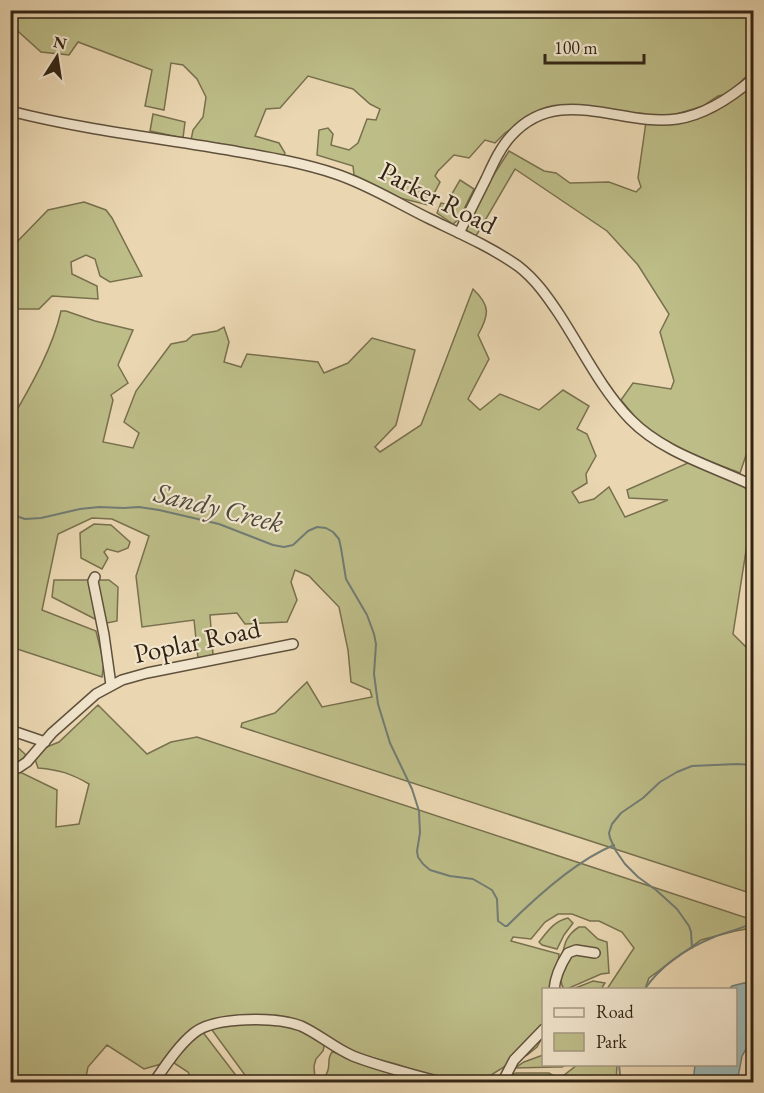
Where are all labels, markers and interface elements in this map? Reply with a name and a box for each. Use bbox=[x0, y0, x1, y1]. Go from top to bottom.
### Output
north arrow bbox=[27, 27, 87, 87]
scale bar bbox=[545, 27, 644, 65]
text: N bbox=[51, 31, 69, 54]
text: 100 m bbox=[554, 36, 598, 59]
street label: Parker Road bbox=[373, 153, 503, 242]
water label: Sandy Creek bbox=[150, 473, 288, 540]
street label: Poplar Road bbox=[130, 610, 264, 671]
legend bbox=[542, 988, 737, 1066]
text: Road bbox=[596, 1000, 635, 1023]
text: Park bbox=[596, 1030, 627, 1053]

